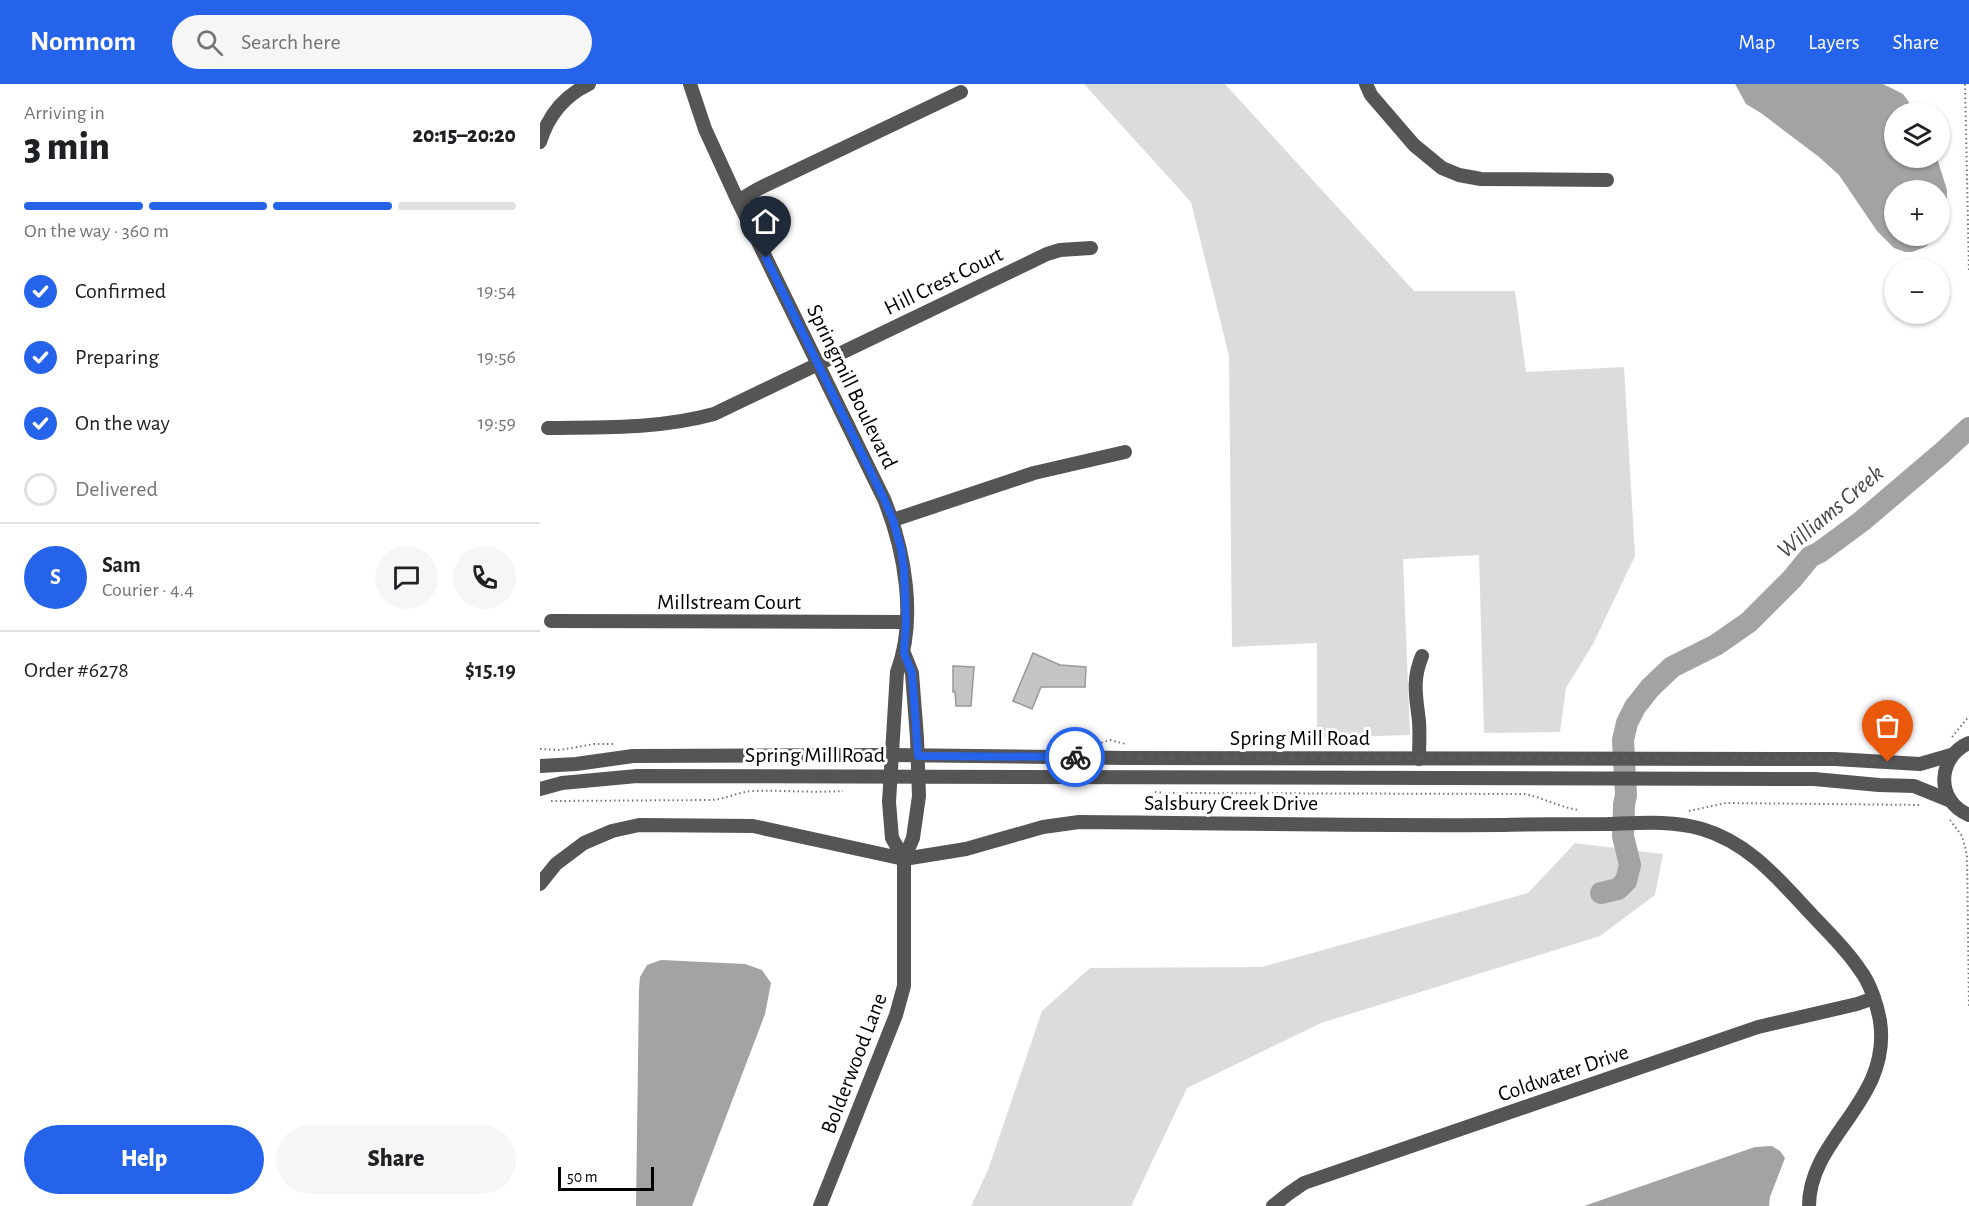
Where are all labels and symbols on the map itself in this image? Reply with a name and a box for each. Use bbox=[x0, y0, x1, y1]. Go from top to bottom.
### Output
pin bbox=[740, 196, 791, 258]
street label: Hill Crest Court bbox=[881, 243, 1006, 319]
street label: Springmill Boulevard bbox=[803, 301, 901, 472]
water label: Williams Creek bbox=[1773, 461, 1888, 563]
street label: Millstream Court bbox=[657, 591, 801, 613]
pin bbox=[1862, 700, 1913, 762]
courier bbox=[1045, 727, 1105, 787]
street label: Spring Mill Road bbox=[1230, 727, 1370, 749]
street label: Spring Mill Road bbox=[745, 744, 885, 766]
street label: Salsbury Creek Drive bbox=[1144, 792, 1318, 814]
street label: Bolderwood Lane bbox=[817, 990, 891, 1137]
street label: Coldwater Drive bbox=[1495, 1040, 1631, 1106]
scale bar bbox=[558, 1164, 654, 1192]

